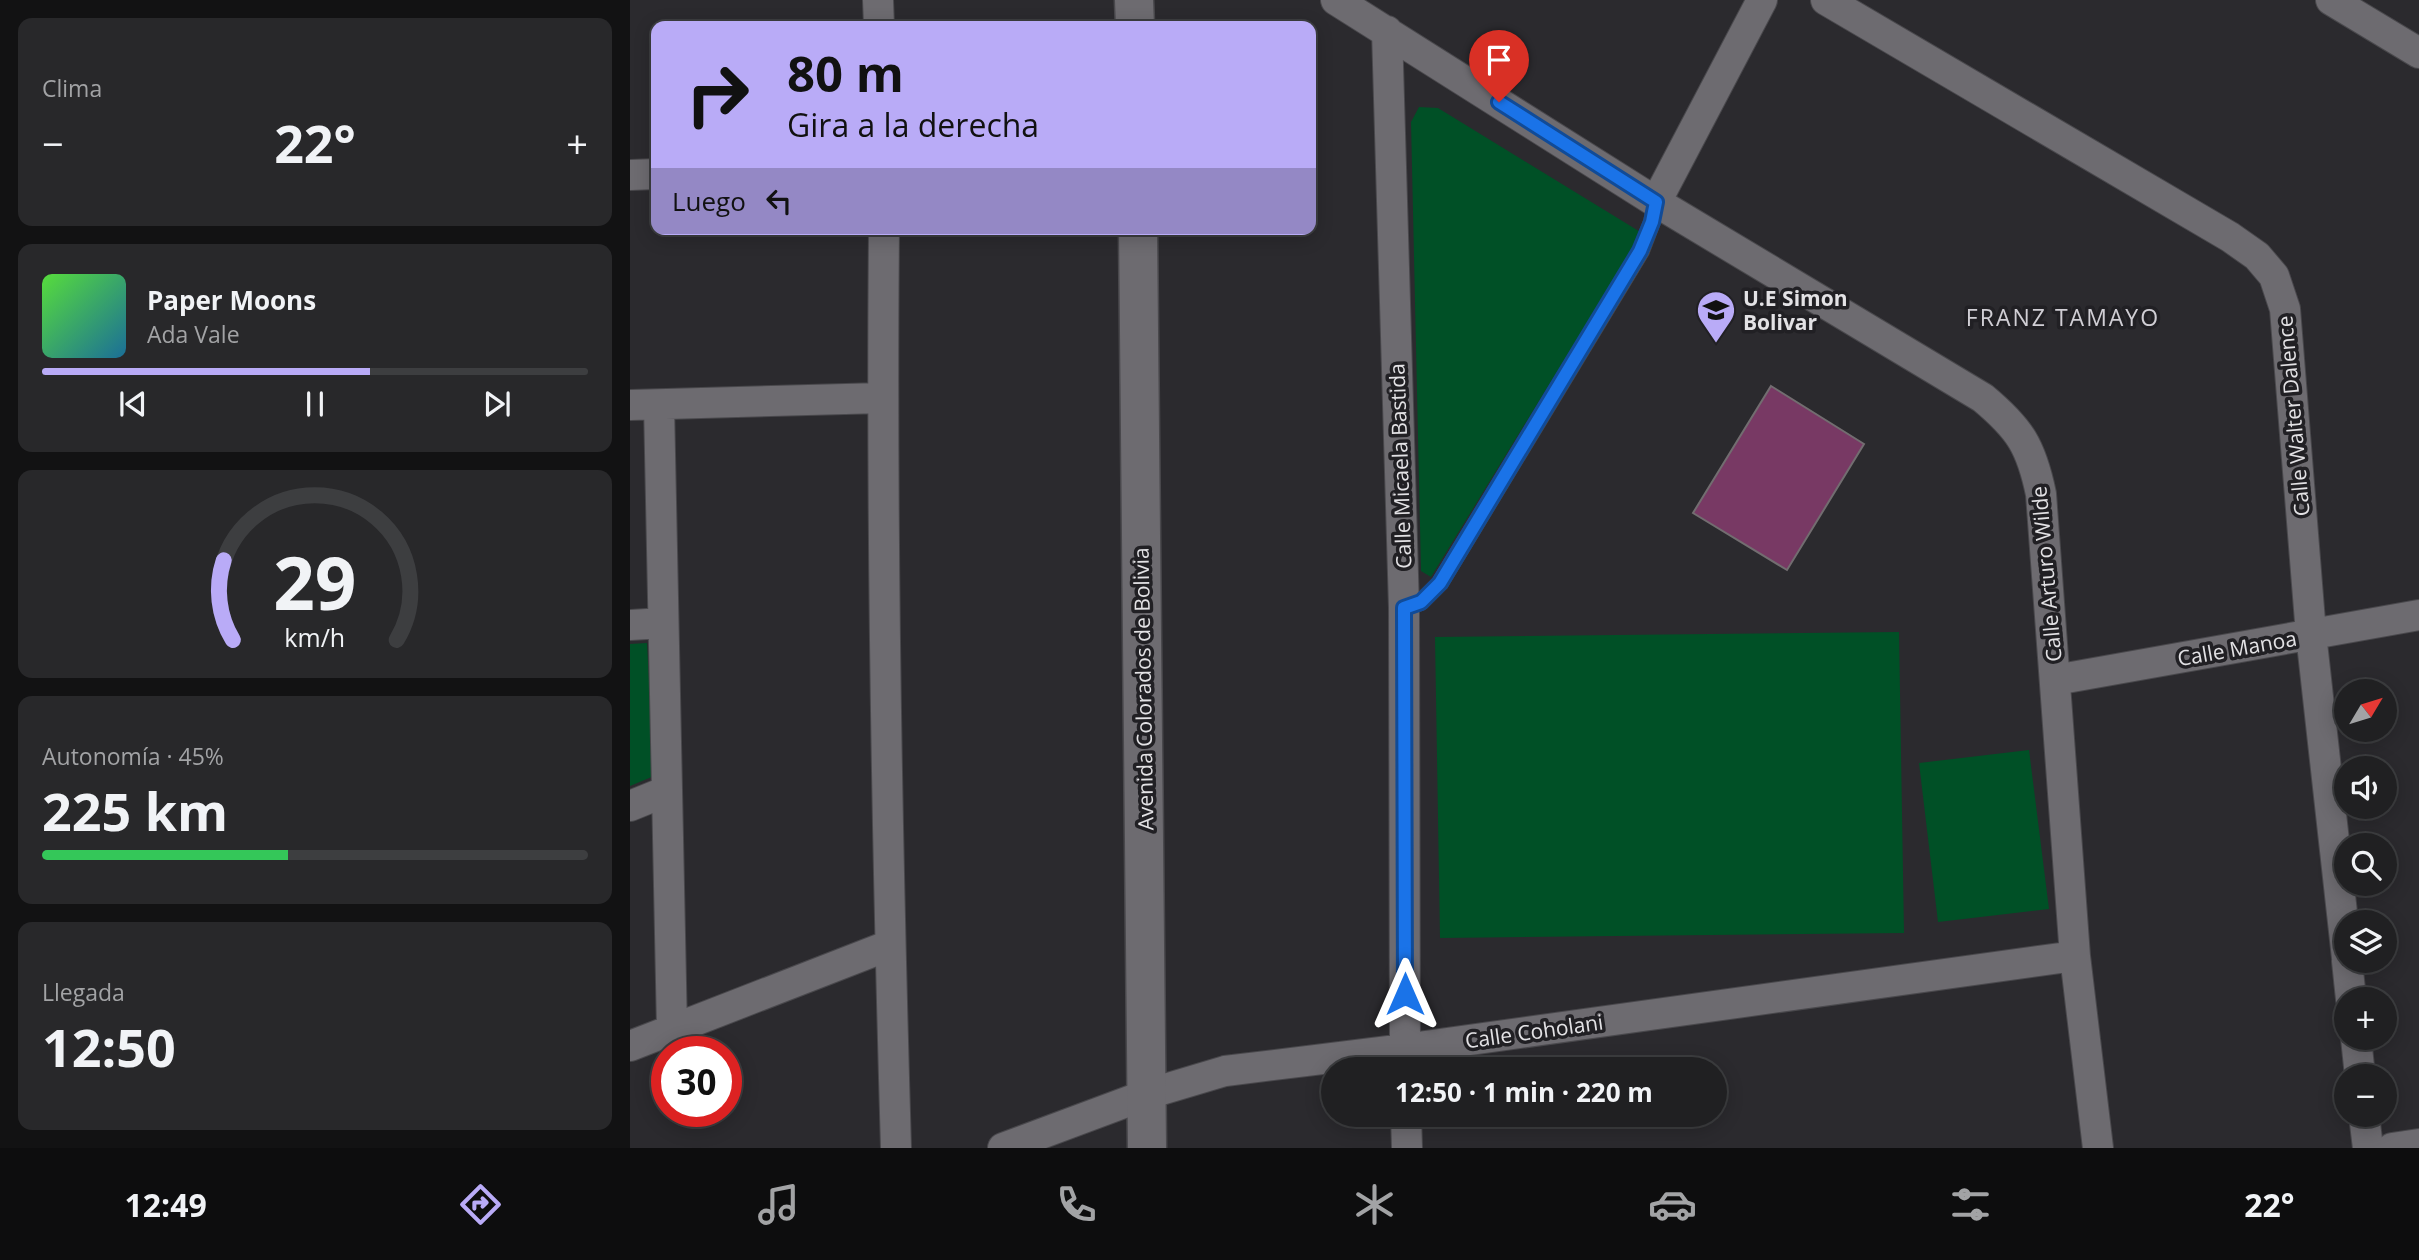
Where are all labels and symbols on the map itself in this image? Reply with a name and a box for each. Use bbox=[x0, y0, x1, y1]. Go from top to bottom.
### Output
pin bbox=[1469, 30, 1529, 102]
place label: U.E Simon Bolivar bbox=[1743, 284, 1847, 336]
school or university icon: U.E Simon Bolivar bbox=[1695, 289, 1737, 344]
district label: FRANZ TAMAYO bbox=[1966, 301, 2160, 333]
street label: Calle Walter Dalence bbox=[2270, 315, 2316, 517]
street label: Calle Micaela Bastida bbox=[1382, 363, 1418, 569]
street label: Calle Arturo Wilde bbox=[2024, 485, 2068, 663]
street label: Avenida Colorados de Bolivia bbox=[1127, 547, 1159, 831]
street label: Calle Manoa bbox=[2175, 624, 2299, 672]
north arrow bbox=[2334, 679, 2398, 742]
position arrow bbox=[1368, 957, 1442, 1031]
street label: Calle Coholani bbox=[1463, 1007, 1605, 1055]
speed limit sign: 30 bbox=[651, 1036, 742, 1127]

